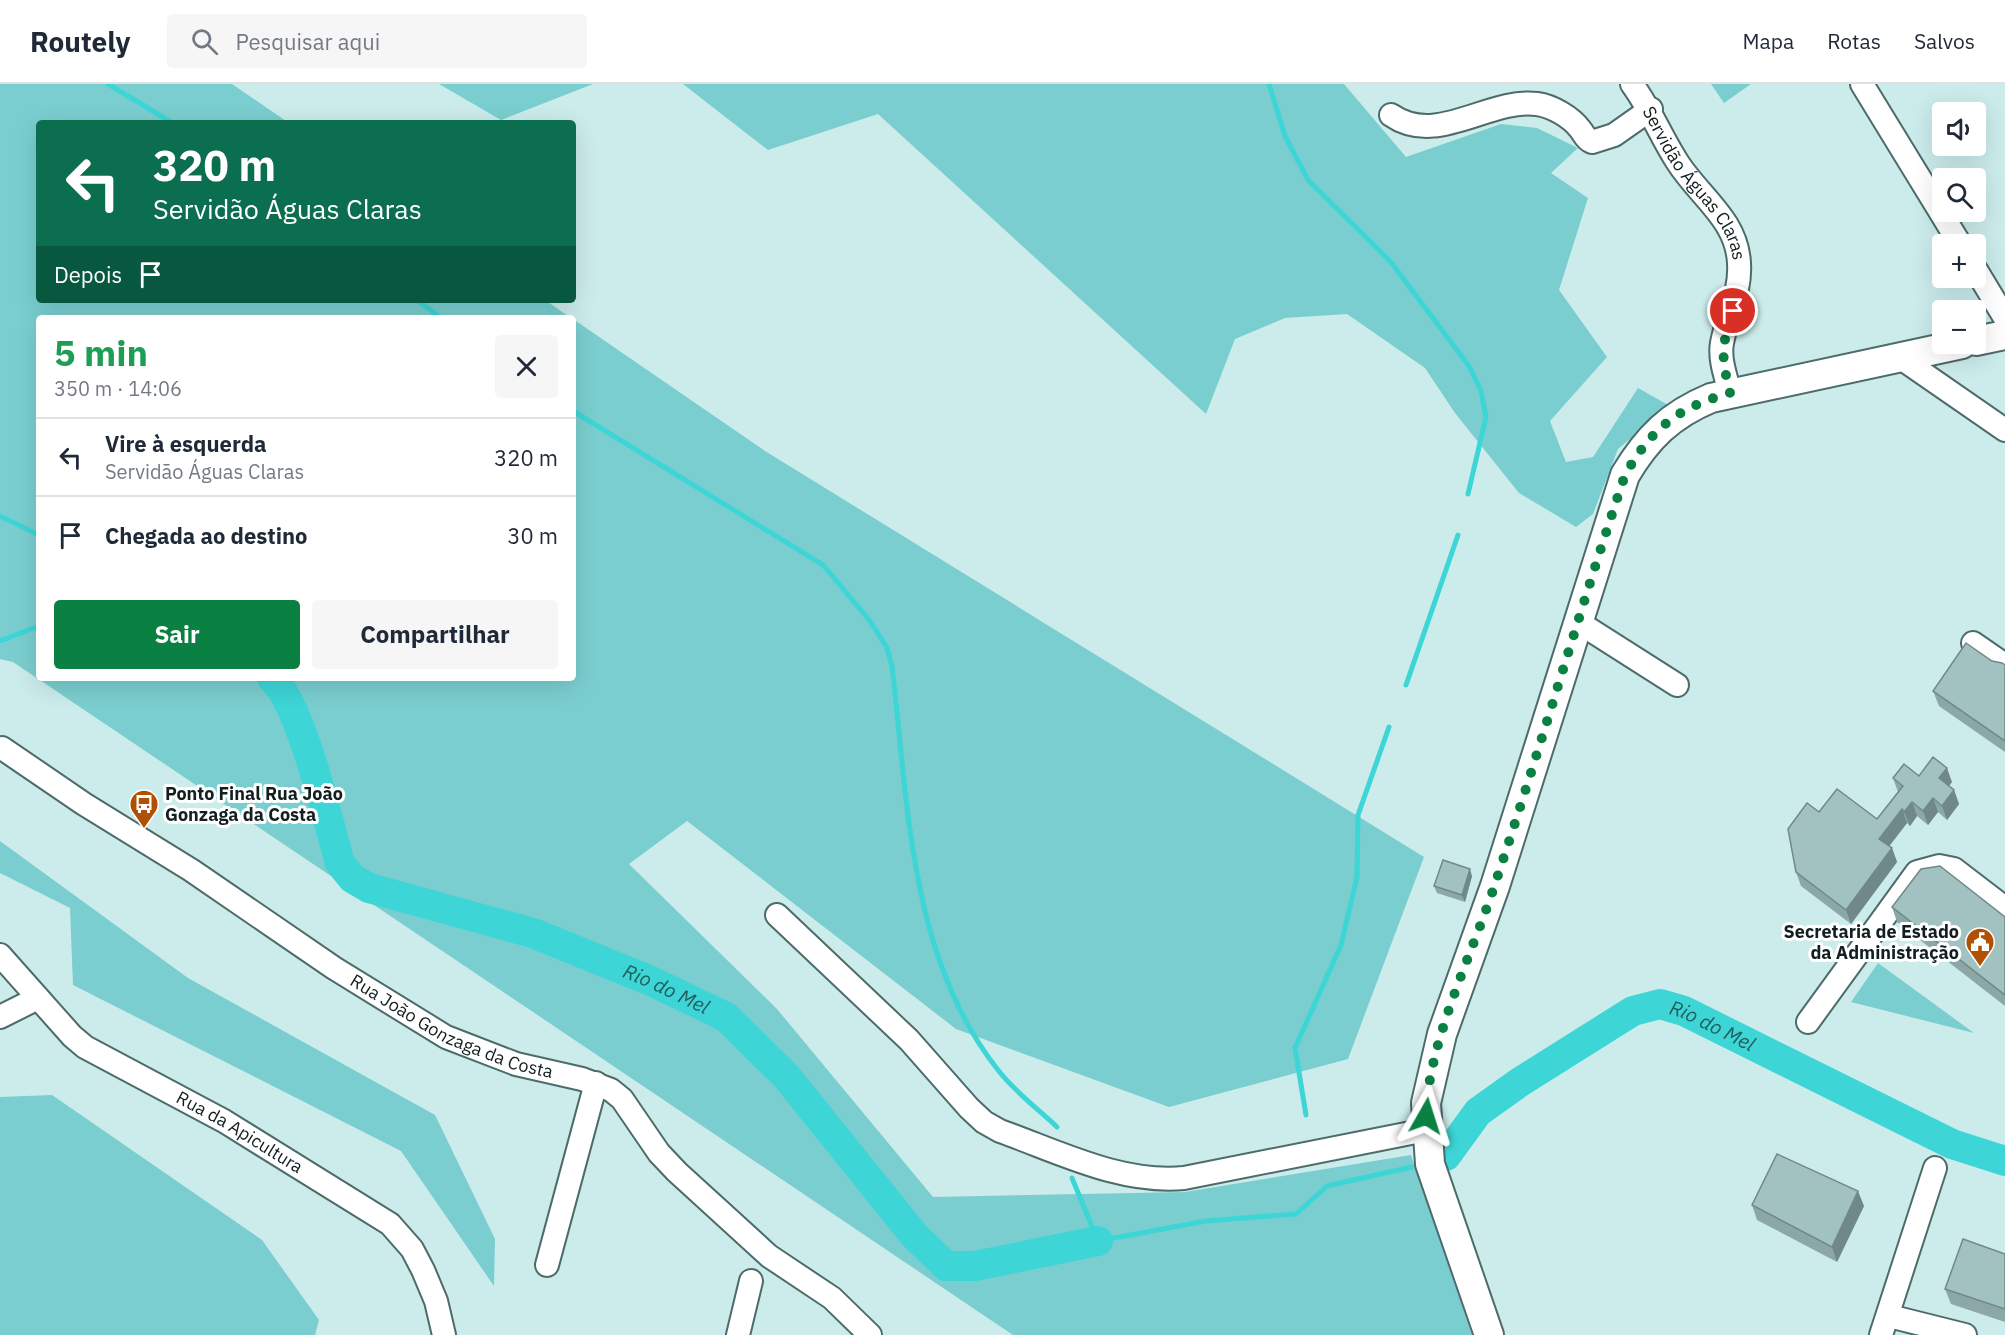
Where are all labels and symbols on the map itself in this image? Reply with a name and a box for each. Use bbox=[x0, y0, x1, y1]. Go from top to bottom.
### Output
street label: Servidão Águas Claras bbox=[1638, 102, 1751, 262]
pin bbox=[1707, 285, 1758, 336]
place label: Ponto Final Rua João Gonzaga da Costa bbox=[165, 782, 343, 826]
bus stop icon: Ponto Final Rua João Gonzaga da Costa bbox=[128, 788, 160, 830]
place label: Secretaria de Estado da Administração bbox=[1784, 920, 1959, 964]
public building icon: Secretaria de Estado da Administração bbox=[1964, 926, 1996, 968]
water label: Rio do Mel bbox=[619, 957, 715, 1020]
street label: Rua João Gonzaga da Costa bbox=[346, 969, 556, 1083]
water label: Rio do Mel bbox=[1667, 994, 1760, 1058]
position arrow bbox=[1394, 1084, 1458, 1148]
street label: Rua da Apicultura bbox=[172, 1086, 308, 1178]

